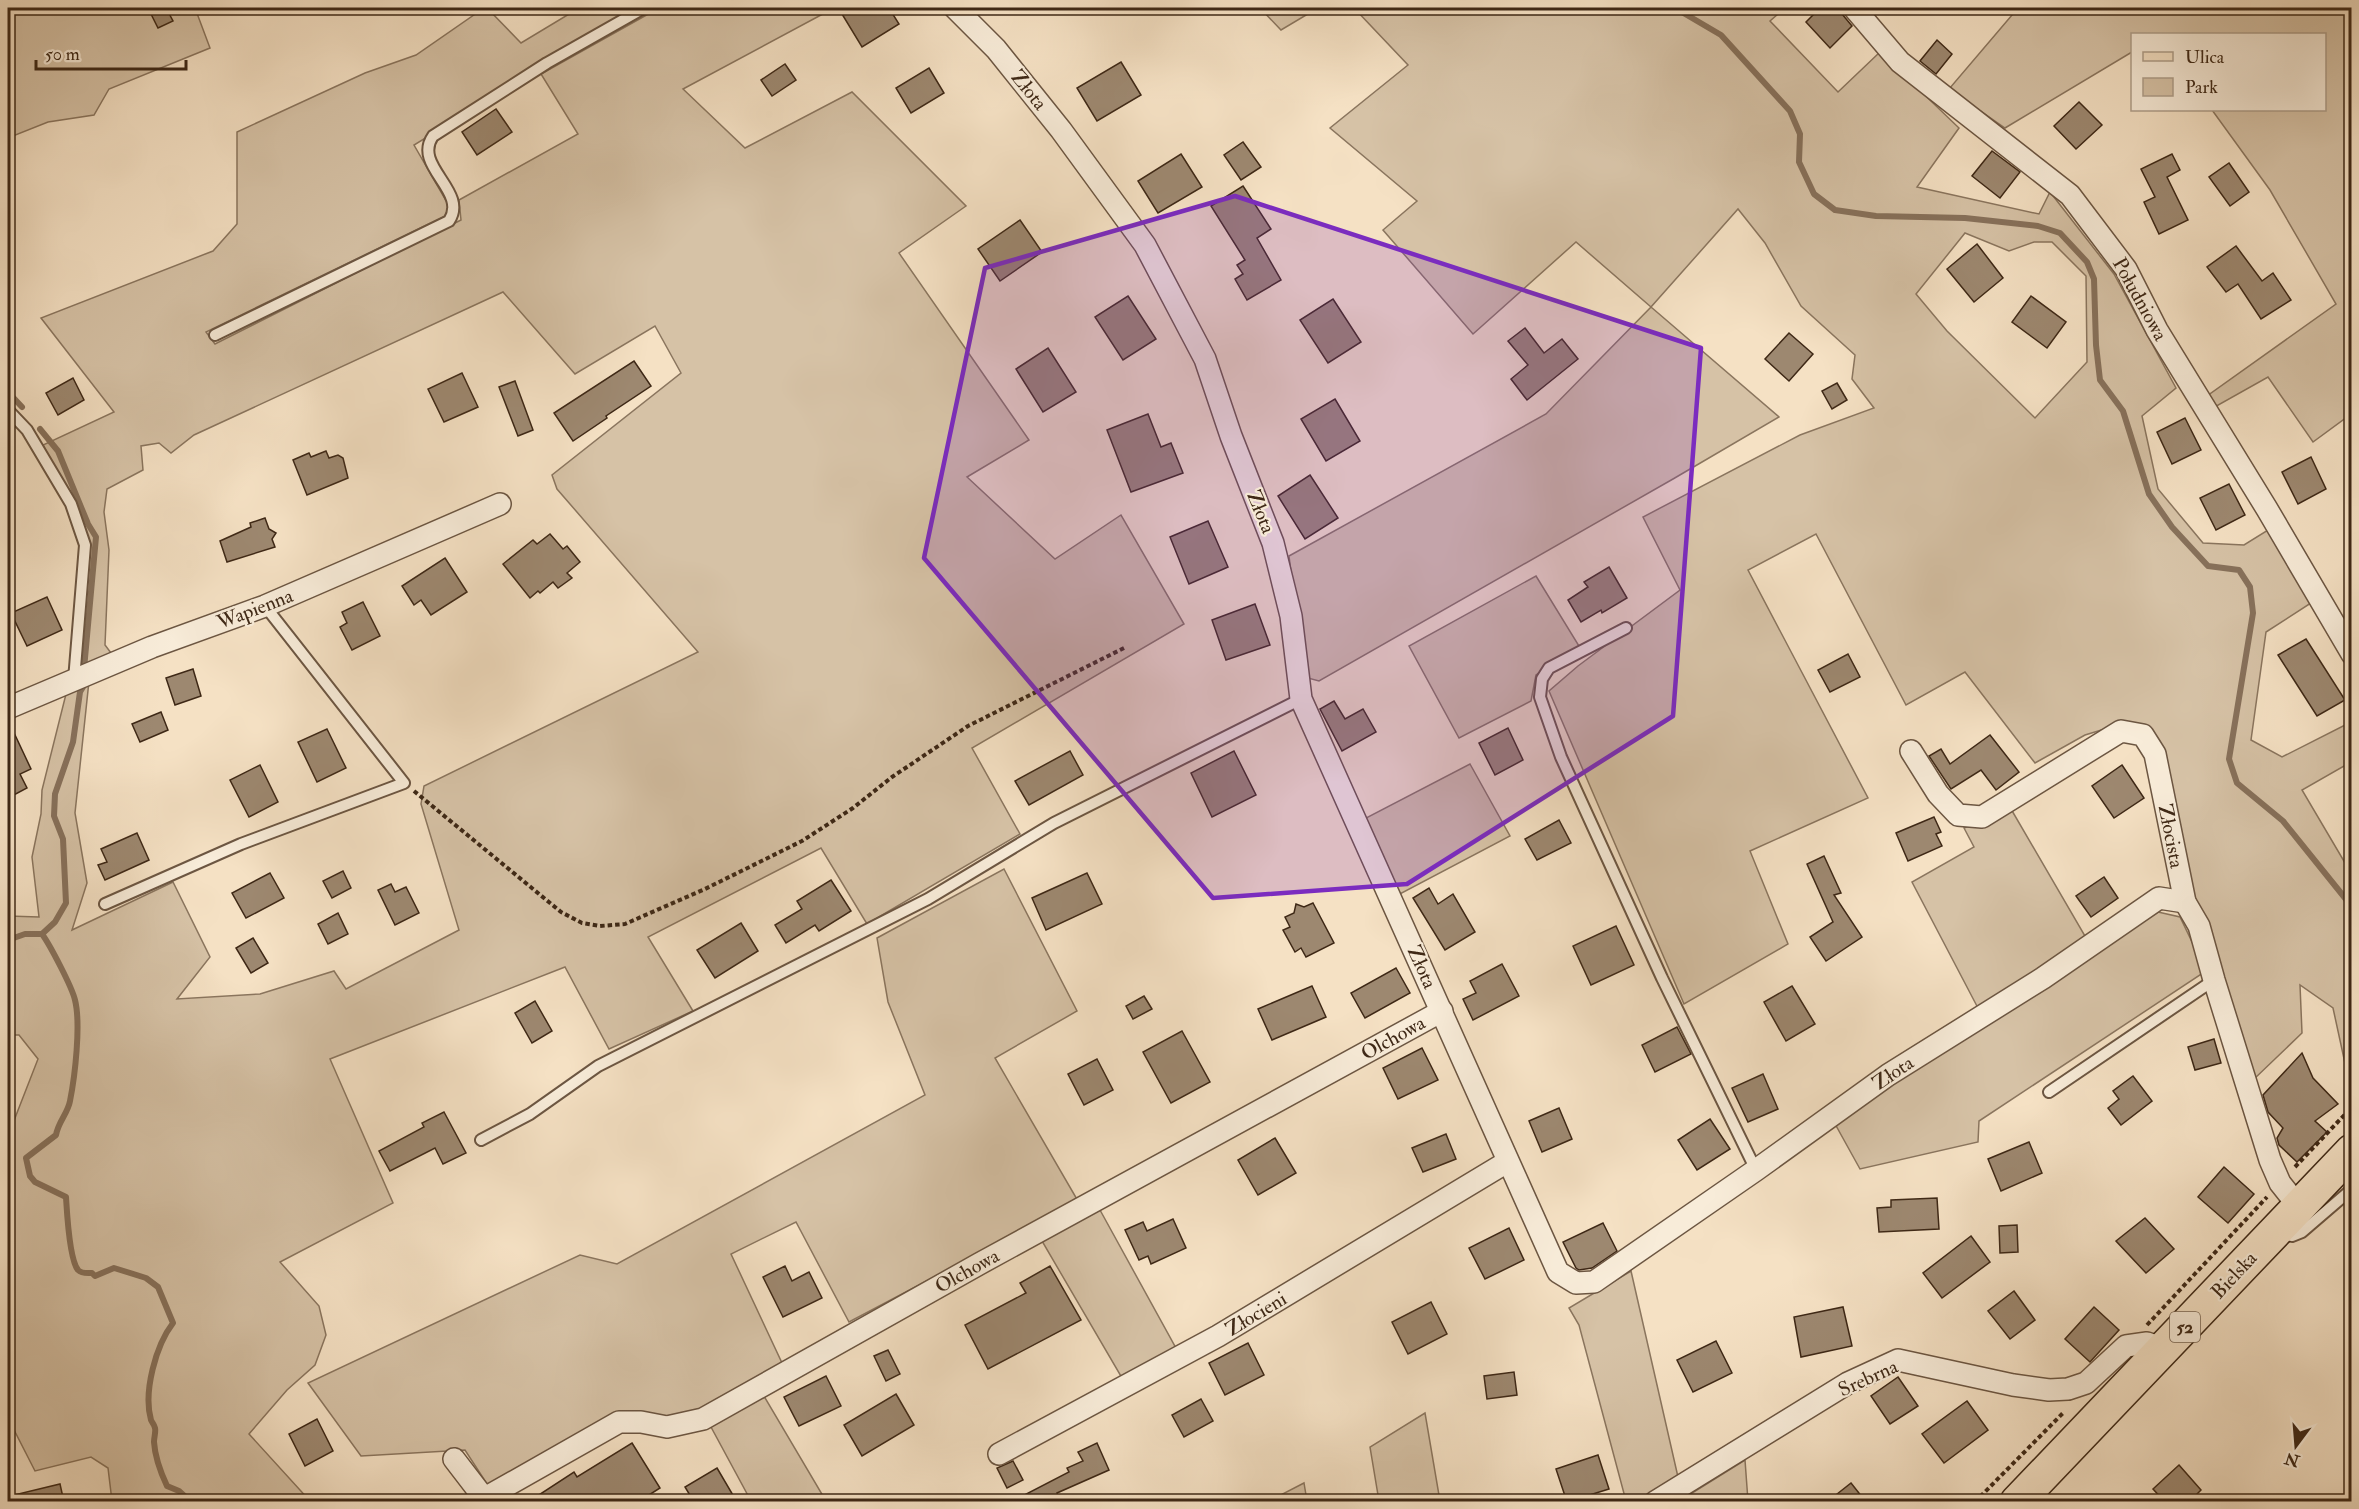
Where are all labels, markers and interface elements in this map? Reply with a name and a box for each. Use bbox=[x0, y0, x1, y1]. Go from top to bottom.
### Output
scale bar bbox=[36, 33, 186, 71]
legend bbox=[2131, 33, 2326, 111]
text: 50 m bbox=[45, 43, 80, 66]
text: Ulica bbox=[2185, 46, 2225, 69]
street label: Złota bbox=[1005, 65, 1053, 116]
text: Park bbox=[2185, 76, 2218, 99]
street label: Południowa bbox=[2107, 253, 2173, 346]
street label: Złota bbox=[1241, 487, 1281, 538]
street label: Wapienna bbox=[213, 583, 298, 636]
street label: Złocista bbox=[2153, 802, 2190, 871]
street label: Złota bbox=[1402, 942, 1443, 993]
street label: Olchowa bbox=[1356, 1010, 1430, 1066]
street label: Złota bbox=[1868, 1050, 1919, 1096]
street label: Olchowa bbox=[930, 1243, 1004, 1299]
street label: Bielska bbox=[2206, 1245, 2263, 1304]
street label: Złocieni bbox=[1221, 1286, 1291, 1342]
road number: 52 bbox=[2170, 1312, 2200, 1342]
street label: Srebrna bbox=[1834, 1354, 1902, 1402]
north arrow bbox=[2266, 1416, 2326, 1476]
text: N bbox=[2282, 1448, 2303, 1471]

